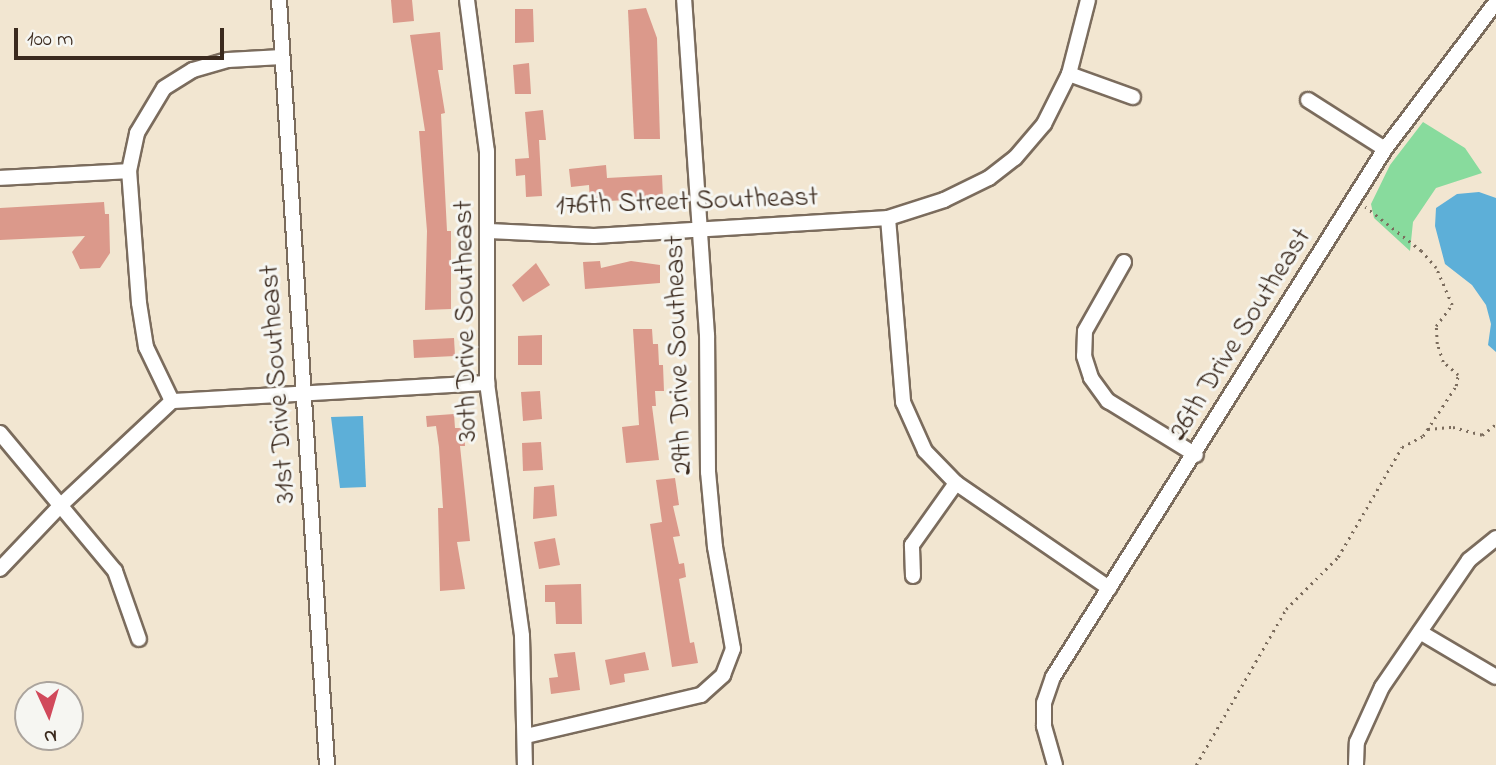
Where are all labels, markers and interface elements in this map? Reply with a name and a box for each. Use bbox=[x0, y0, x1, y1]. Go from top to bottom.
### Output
scale bar bbox=[18, 14, 228, 58]
text: 100 m bbox=[27, 25, 73, 55]
street label: 176th Street Southeast bbox=[555, 182, 819, 224]
street label: 30th Drive Southeast bbox=[448, 200, 486, 442]
street label: 26th Drive Southeast bbox=[1162, 223, 1320, 447]
street label: 29th Drive Southeast bbox=[659, 234, 701, 476]
street label: 31st Drive Southeast bbox=[254, 264, 304, 504]
north arrow bbox=[14, 681, 84, 751]
text: N bbox=[43, 722, 58, 749]

